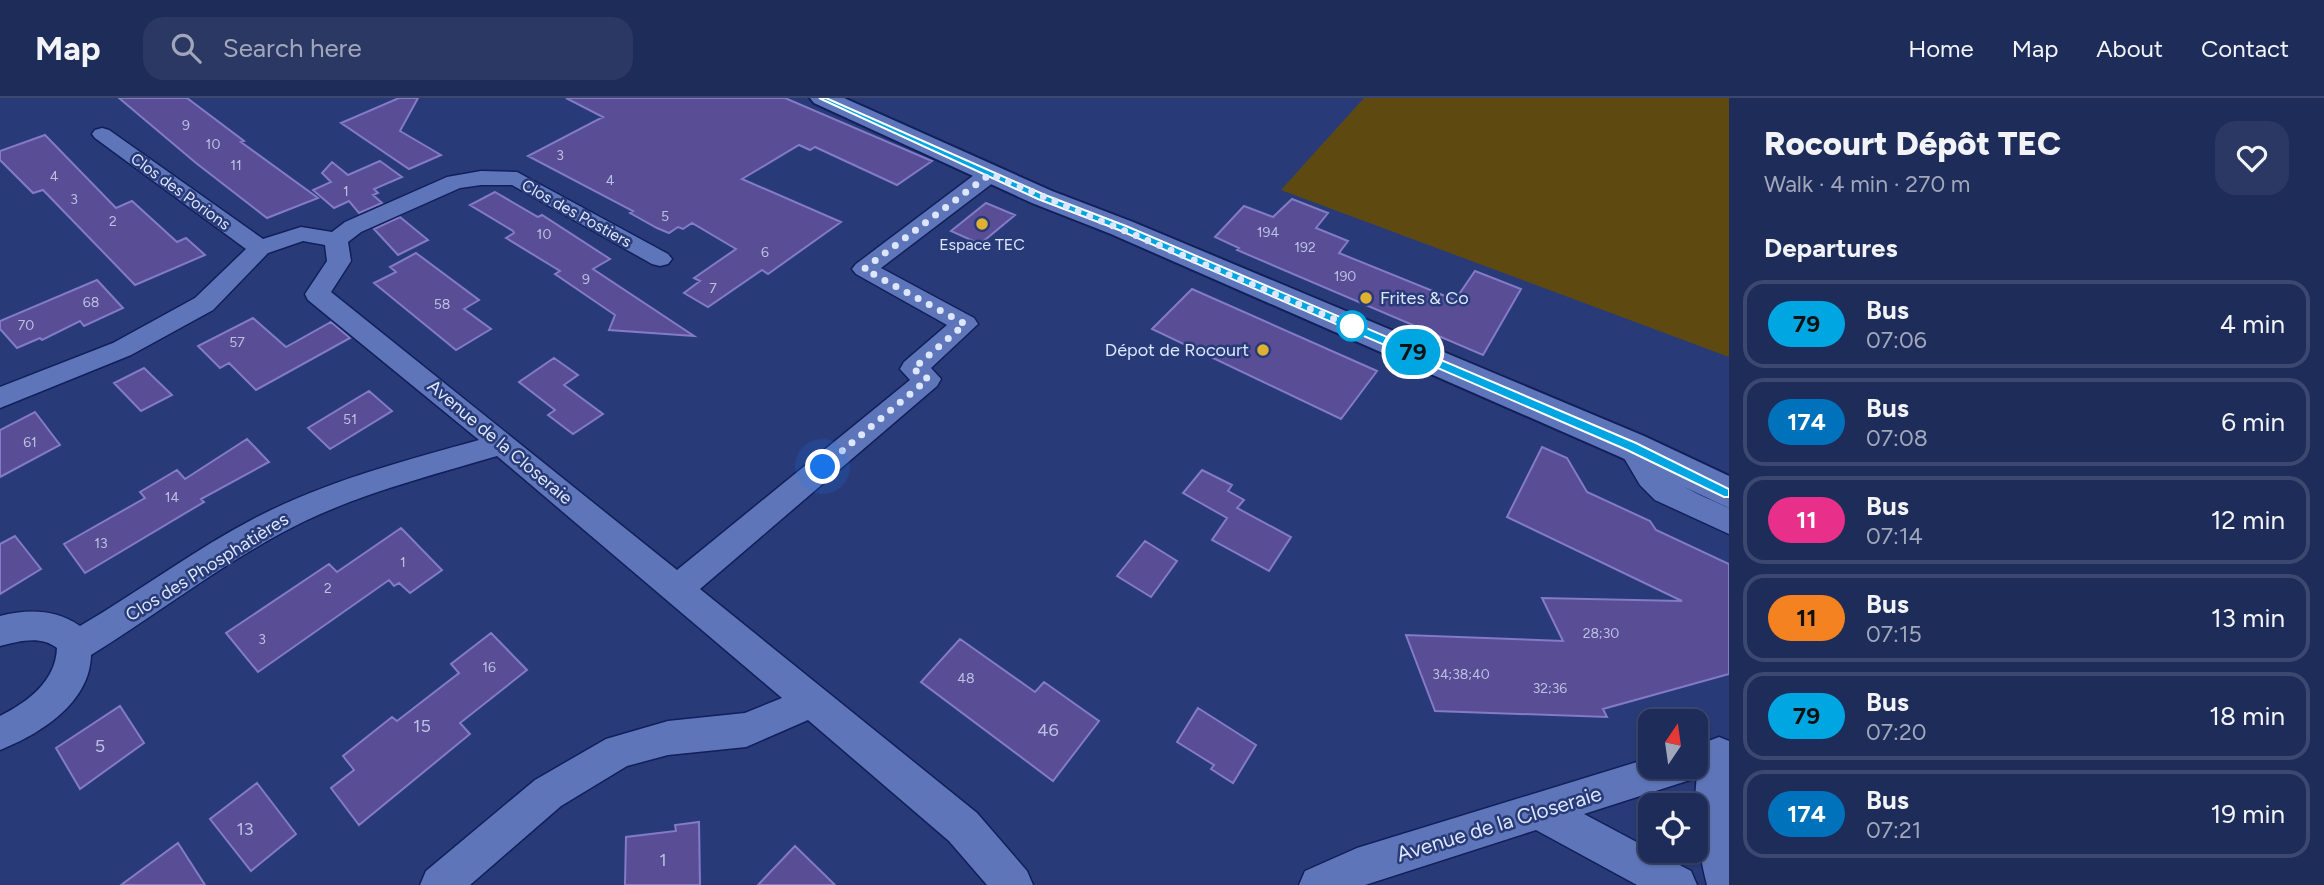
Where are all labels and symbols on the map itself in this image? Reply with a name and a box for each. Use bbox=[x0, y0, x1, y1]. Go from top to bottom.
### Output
house number: 9 bbox=[182, 117, 190, 134]
house number: 10 bbox=[206, 136, 220, 153]
house number: 3 bbox=[556, 147, 564, 164]
street label: Clos des Porions bbox=[127, 149, 234, 234]
house number: 11 bbox=[230, 157, 242, 174]
house number: 4 bbox=[50, 168, 59, 185]
house number: 4 bbox=[606, 172, 615, 189]
street label: Clos des Postiers bbox=[519, 175, 635, 251]
house number: 1 bbox=[343, 183, 349, 200]
house number: 3 bbox=[70, 191, 78, 208]
house number: 5 bbox=[661, 208, 669, 225]
house number: 2 bbox=[109, 213, 117, 230]
marker: Espace TEC bbox=[974, 216, 990, 232]
house number: 194 bbox=[1257, 224, 1280, 241]
house number: 10 bbox=[537, 226, 551, 243]
place label: Espace TEC bbox=[939, 235, 1025, 254]
house number: 192 bbox=[1294, 239, 1316, 256]
house number: 6 bbox=[761, 244, 769, 261]
house number: 190 bbox=[1334, 268, 1356, 285]
house number: 9 bbox=[582, 271, 590, 288]
house number: 7 bbox=[709, 280, 717, 297]
place label: Frites & Co bbox=[1380, 287, 1469, 309]
marker: Frites & Co bbox=[1358, 290, 1374, 306]
house number: 68 bbox=[83, 294, 99, 311]
house number: 58 bbox=[434, 296, 450, 313]
unlabelled marker bbox=[1337, 311, 1367, 341]
house number: 70 bbox=[18, 317, 34, 334]
line badge: 79 bbox=[1382, 329, 1444, 375]
house number: 57 bbox=[229, 334, 245, 351]
place label: Dépot de Rocourt bbox=[1105, 339, 1249, 361]
marker: Dépot de Rocourt bbox=[1255, 342, 1271, 358]
street label: Avenue de la Closeraie bbox=[423, 375, 577, 509]
house number: 51 bbox=[343, 411, 357, 428]
house number: 61 bbox=[23, 434, 37, 451]
your location bbox=[805, 449, 840, 484]
house number: 14 bbox=[165, 489, 180, 506]
street label: Clos des Phosphatières bbox=[122, 508, 292, 626]
house number: 13 bbox=[94, 535, 108, 552]
house number: 1 bbox=[400, 554, 406, 571]
house number: 2 bbox=[324, 580, 332, 597]
house number: 28;30 bbox=[1583, 625, 1619, 642]
house number: 3 bbox=[258, 631, 266, 648]
house number: 16 bbox=[482, 659, 496, 676]
house number: 34;38;40 bbox=[1432, 666, 1490, 683]
house number: 48 bbox=[957, 670, 975, 687]
house number: 32;36 bbox=[1533, 680, 1567, 697]
north arrow bbox=[1638, 709, 1708, 779]
house number: 15 bbox=[413, 715, 431, 737]
house number: 46 bbox=[1037, 719, 1059, 741]
house number: 5 bbox=[95, 735, 105, 757]
street label: Avenue de la Closeraie bbox=[1393, 780, 1604, 867]
house number: 13 bbox=[236, 818, 254, 840]
house number: 1 bbox=[659, 849, 667, 871]

